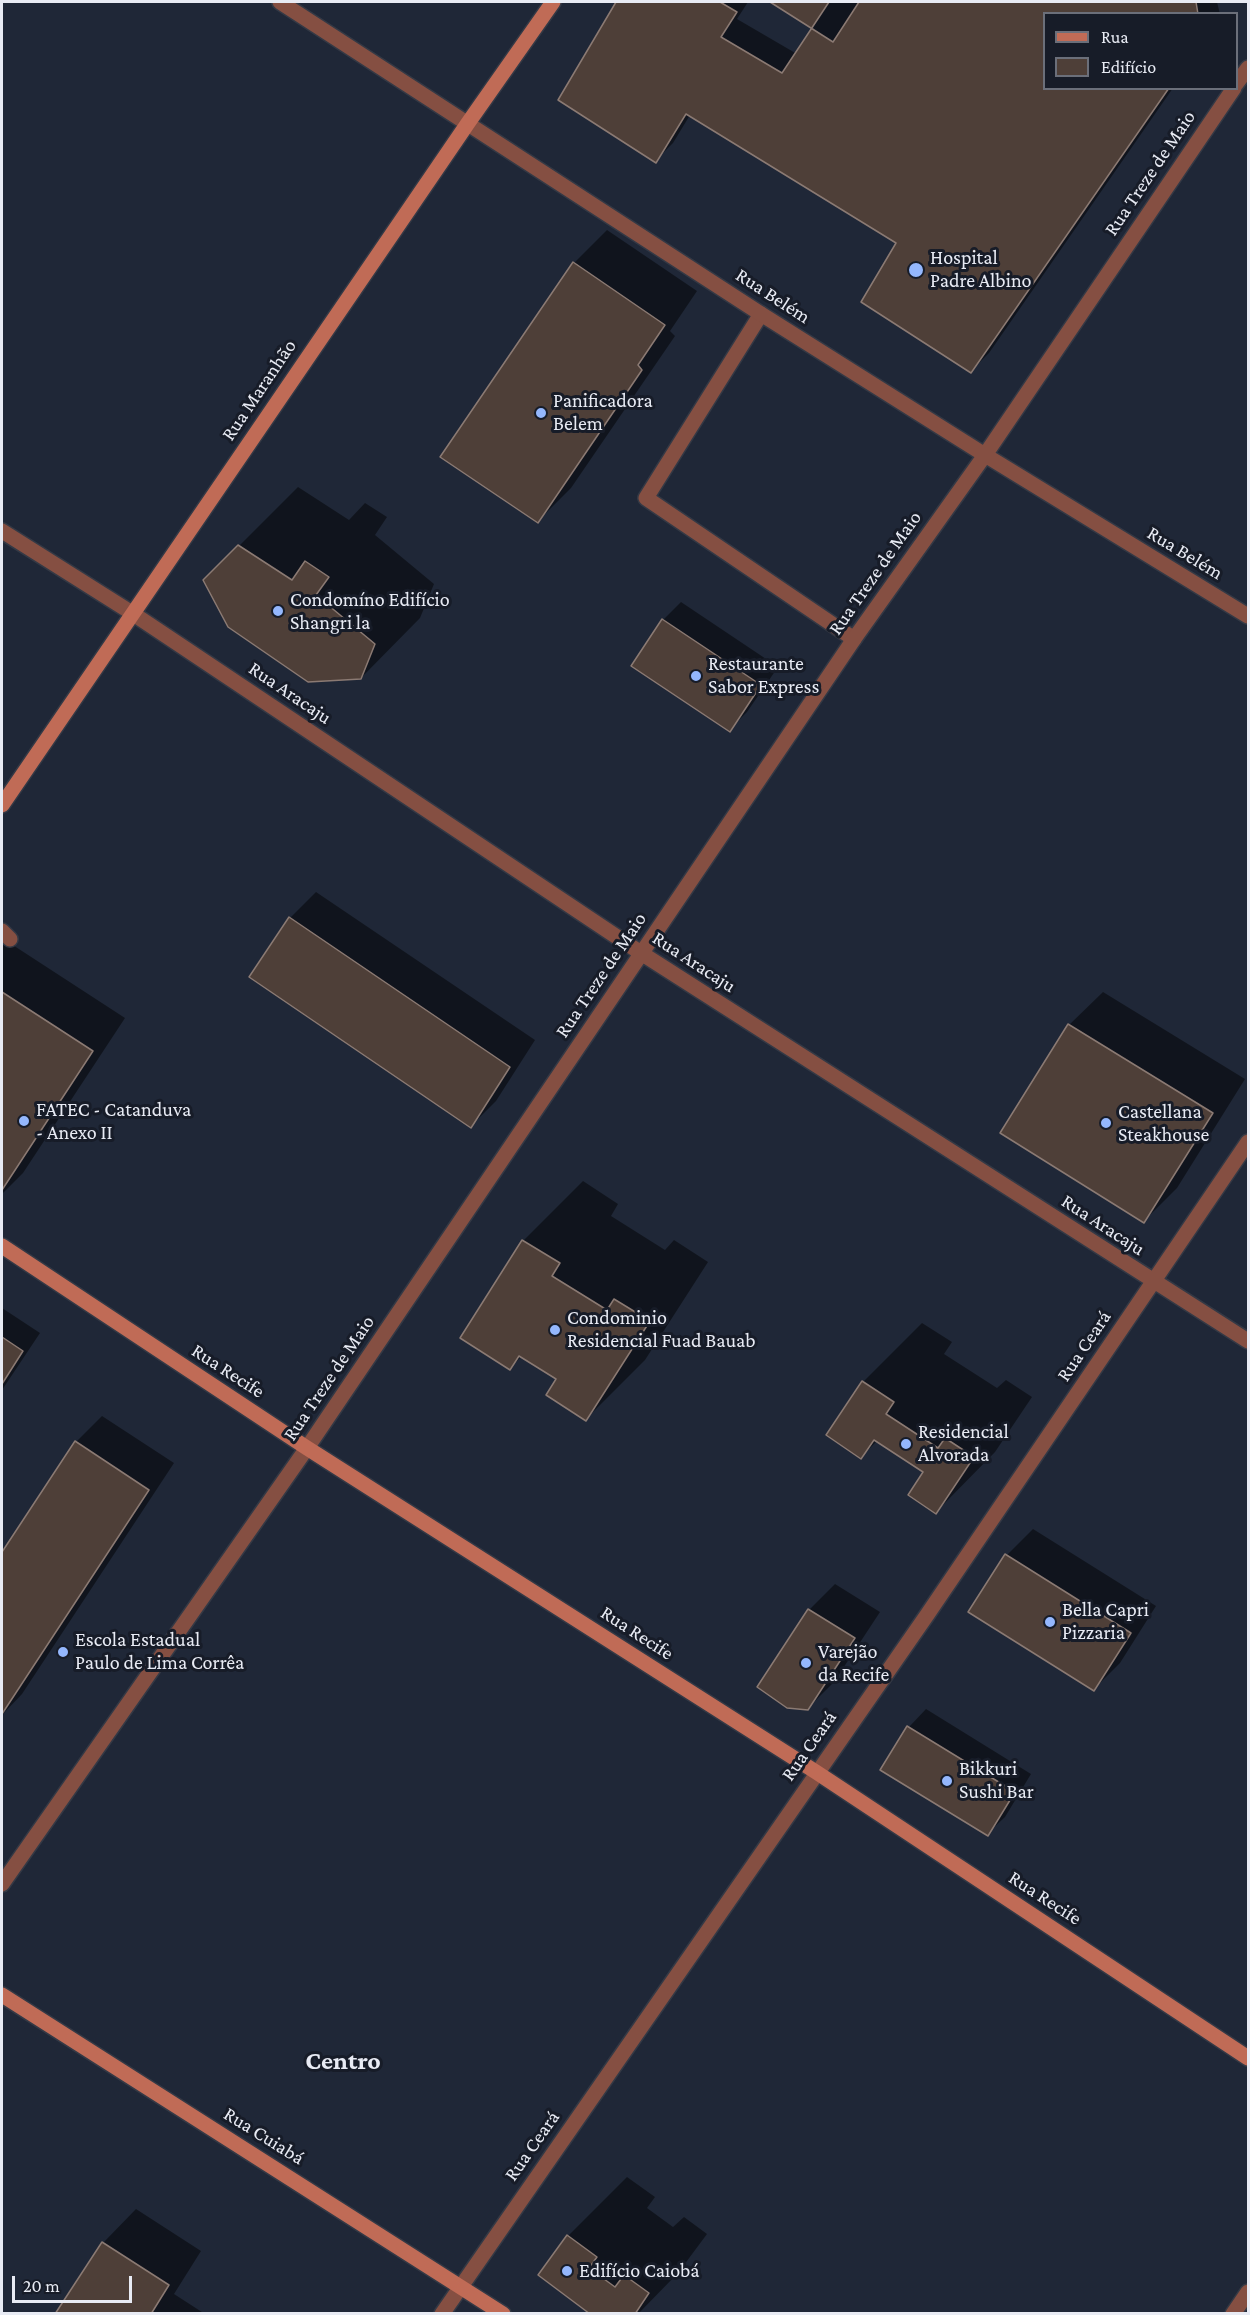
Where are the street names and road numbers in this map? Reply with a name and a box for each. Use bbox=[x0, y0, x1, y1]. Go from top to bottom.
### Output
street label: Rua Treze de Maio bbox=[1099, 106, 1201, 240]
street label: Rua Belém bbox=[731, 263, 815, 329]
street label: Rua Maranhão bbox=[216, 335, 302, 445]
street label: Rua Treze de Maio bbox=[823, 506, 927, 640]
street label: Rua Belém bbox=[1143, 521, 1227, 585]
street label: Rua Aracaju bbox=[244, 657, 336, 729]
street label: Rua Treze de Maio bbox=[550, 908, 652, 1042]
street label: Rua Aracaju bbox=[648, 926, 740, 998]
street label: Rua Aracaju bbox=[1057, 1189, 1149, 1261]
street label: Rua Ceará bbox=[1052, 1306, 1116, 1386]
street label: Rua Treze de Maio bbox=[278, 1311, 380, 1445]
street label: Rua Recife bbox=[187, 1339, 269, 1403]
street label: Rua Recife bbox=[596, 1601, 678, 1665]
street label: Rua Ceará bbox=[776, 1706, 842, 1786]
street label: Rua Recife bbox=[1004, 1866, 1086, 1930]
street label: Rua Cuiabá bbox=[219, 2102, 309, 2170]
street label: Rua Ceará bbox=[499, 2106, 565, 2186]

